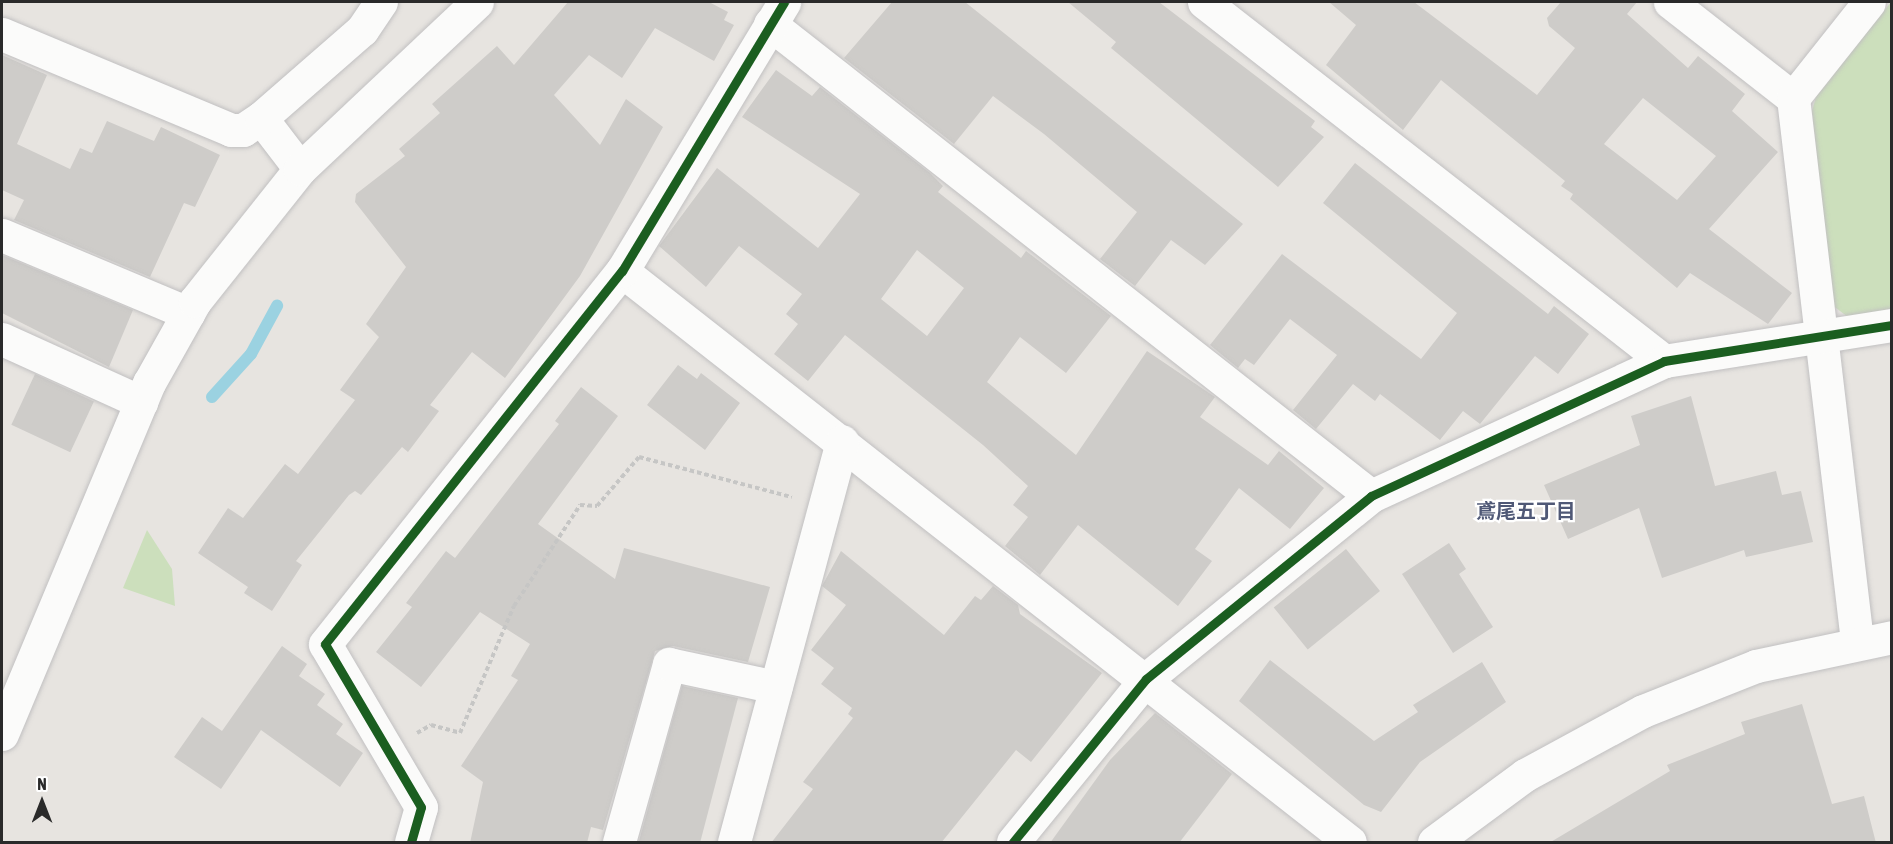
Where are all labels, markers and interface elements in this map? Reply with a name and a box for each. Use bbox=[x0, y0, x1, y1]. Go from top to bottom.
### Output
district label: 鳶尾五丁目 bbox=[1476, 498, 1576, 522]
north arrow bbox=[12, 772, 72, 832]
text: N bbox=[37, 775, 47, 793]

